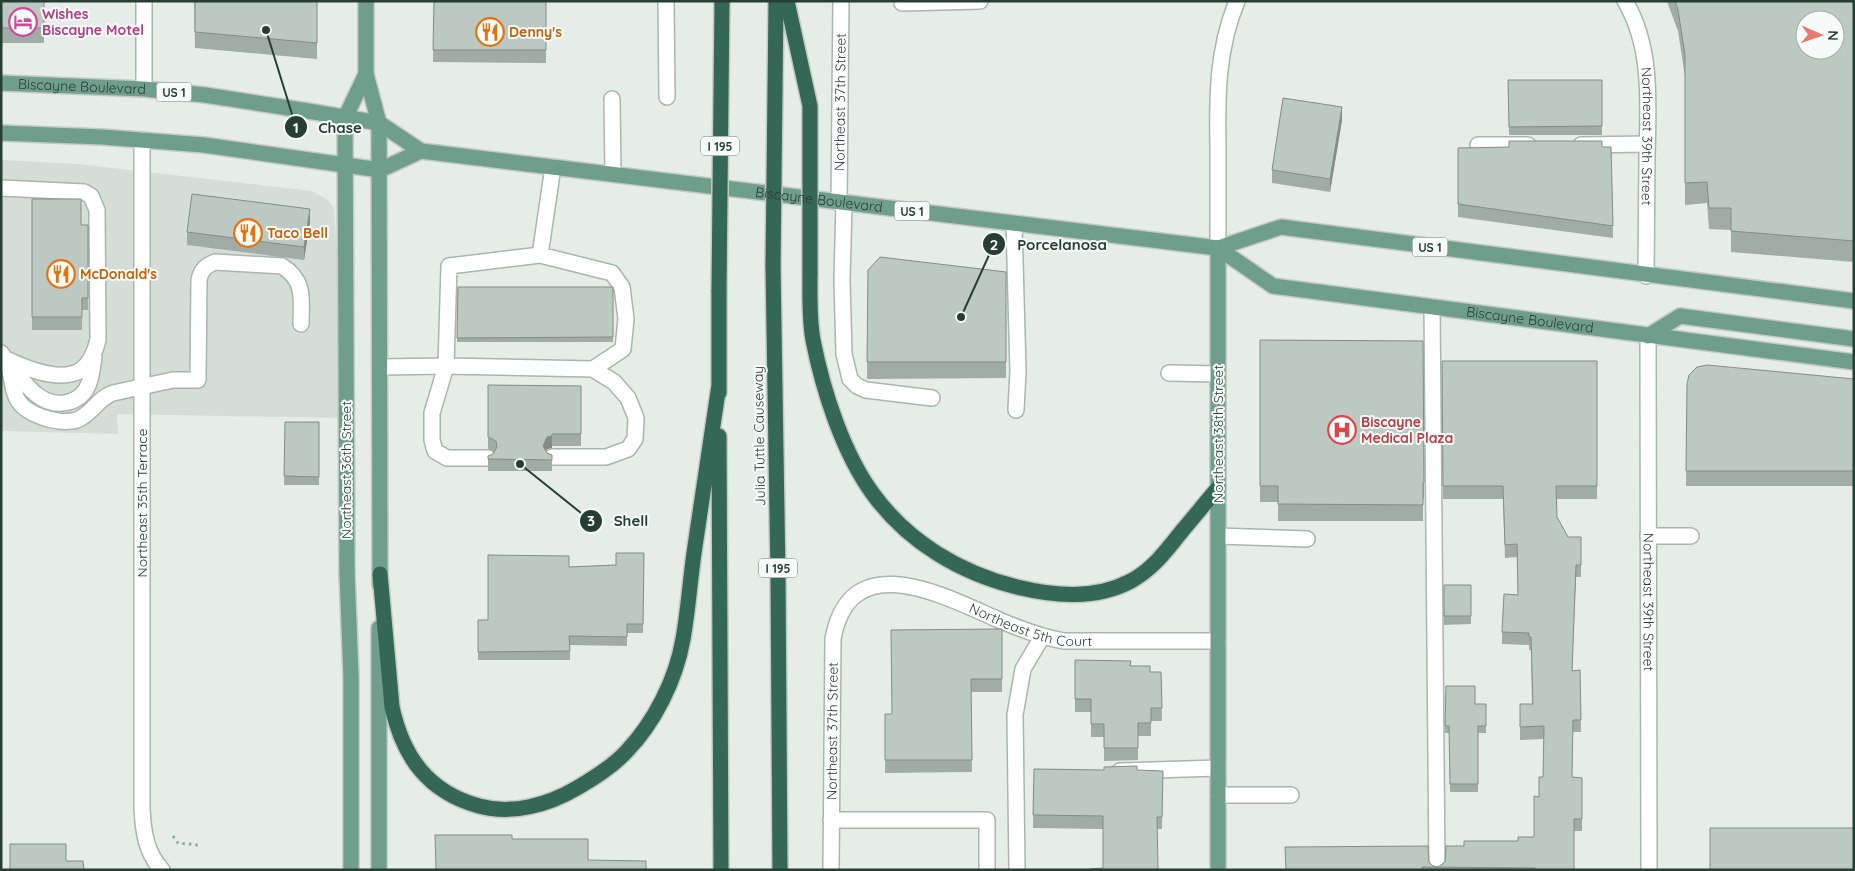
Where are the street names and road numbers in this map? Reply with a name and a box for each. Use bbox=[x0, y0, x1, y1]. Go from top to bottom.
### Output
street label: Northeast 37th Street bbox=[830, 33, 850, 171]
street label: Northeast 39th Street bbox=[1637, 66, 1657, 206]
street label: Biscayne Boulevard bbox=[18, 75, 146, 98]
road number: US 1 bbox=[156, 82, 192, 101]
road number: I 195 bbox=[701, 136, 739, 156]
street label: Biscayne Boulevard bbox=[754, 183, 884, 216]
road number: US 1 bbox=[894, 202, 930, 220]
road number: US 1 bbox=[1412, 238, 1448, 256]
street label: Biscayne Boulevard bbox=[1465, 302, 1595, 337]
street label: Northeast 38th Street bbox=[1209, 365, 1227, 503]
street label: Julia Tuttle Causeway bbox=[749, 366, 769, 506]
street label: Northeast 36th Street bbox=[337, 401, 355, 539]
street label: Northeast 35th Terrace bbox=[133, 429, 151, 577]
street label: Northeast 39th Street bbox=[1639, 533, 1658, 671]
road number: I 195 bbox=[759, 558, 797, 578]
street label: Northeast 5th Court bbox=[966, 599, 1092, 650]
street label: Northeast 37th Street bbox=[823, 662, 842, 800]

